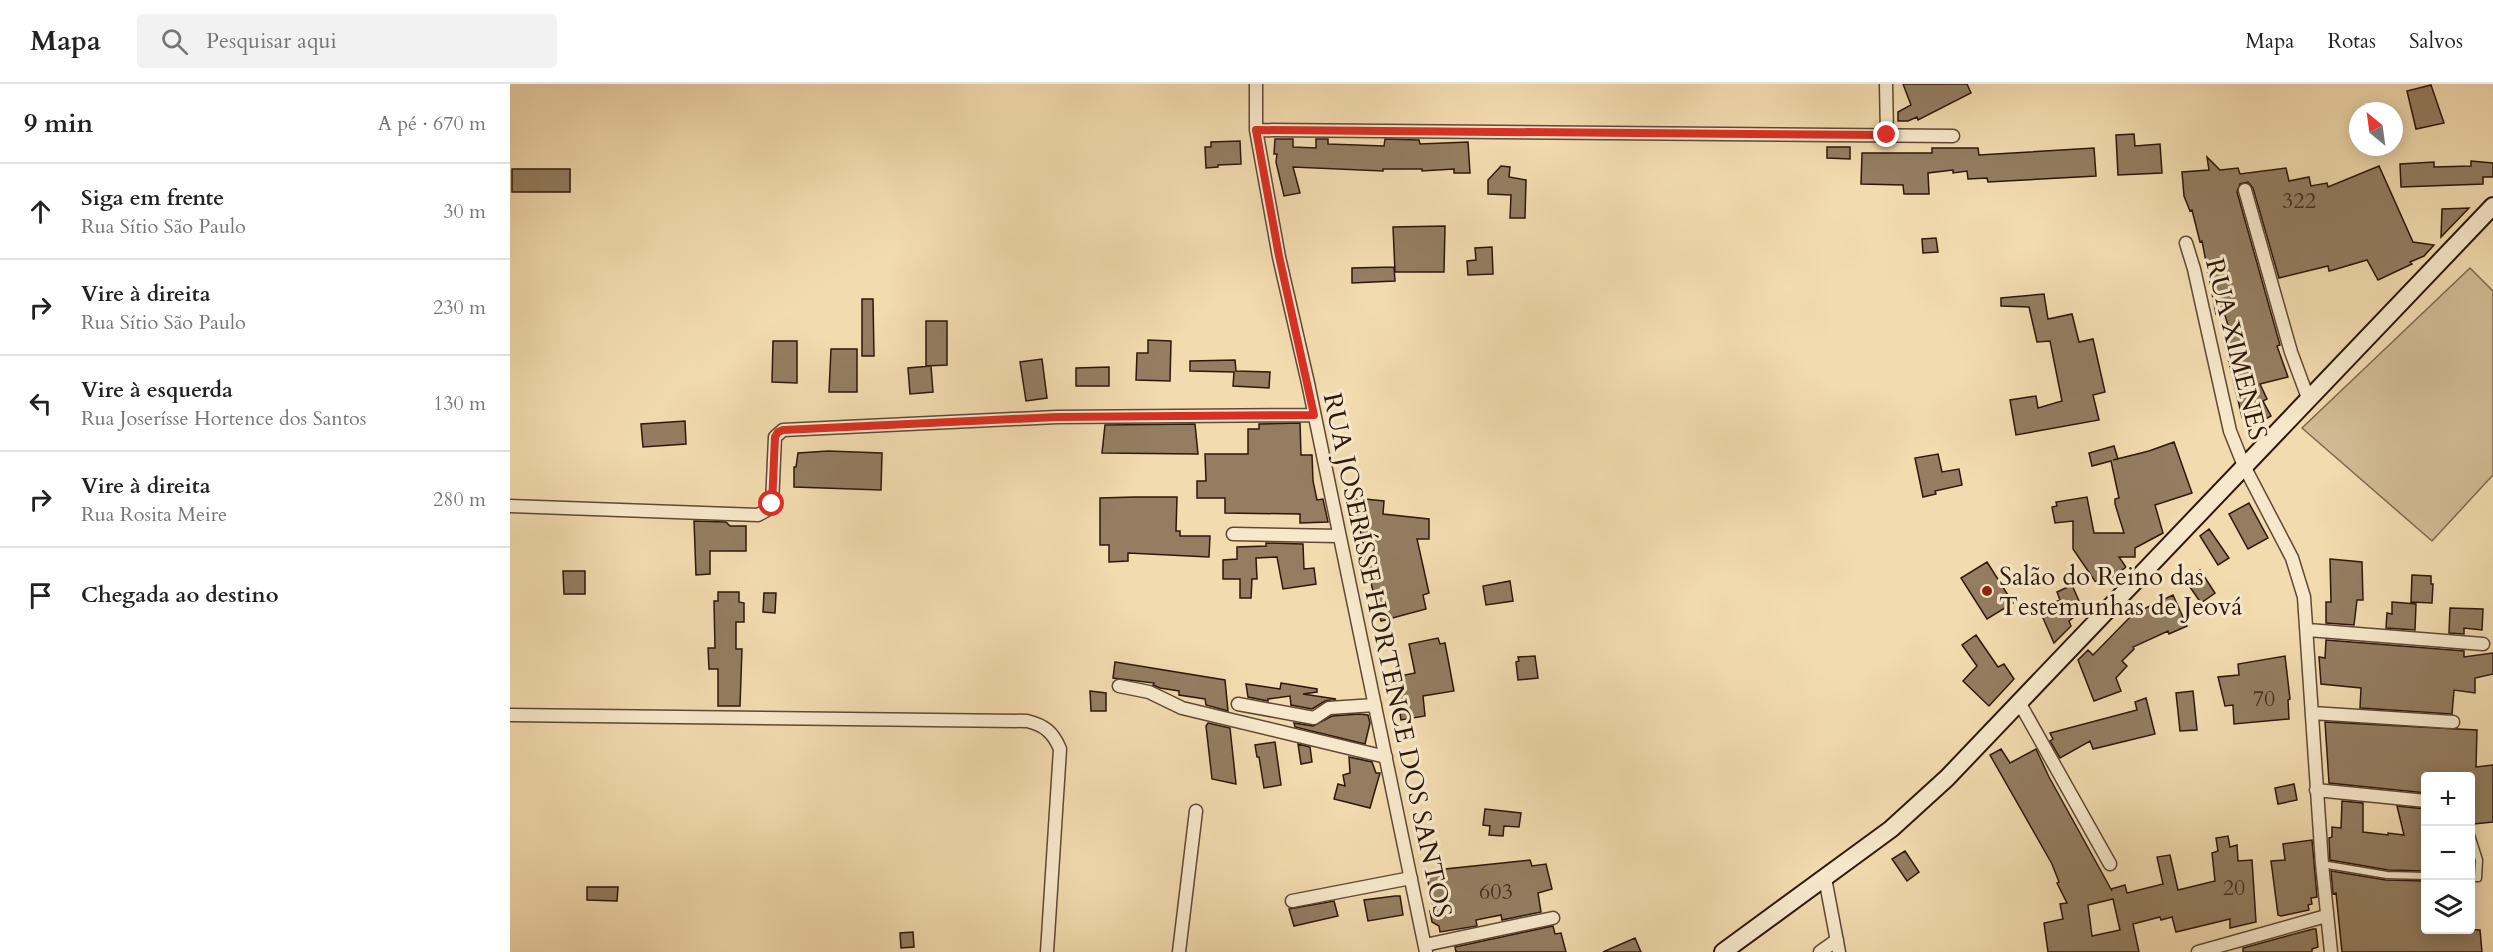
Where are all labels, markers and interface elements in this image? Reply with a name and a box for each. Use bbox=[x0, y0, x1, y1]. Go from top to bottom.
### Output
search box bbox=[137, 14, 557, 68]
text: Mapa bbox=[30, 22, 101, 60]
icon: search bbox=[158, 25, 191, 58]
text: Pesquisar aqui bbox=[206, 26, 337, 56]
text: Mapa bbox=[2245, 27, 2294, 56]
text: Rotas bbox=[2327, 27, 2376, 56]
text: Salvos bbox=[2409, 27, 2463, 56]
north arrow bbox=[2349, 102, 2403, 156]
text: 9 min bbox=[24, 106, 93, 141]
text: A pé · 670 m bbox=[378, 110, 486, 137]
route end bbox=[1873, 121, 1899, 147]
text: Siga em frente bbox=[81, 183, 224, 213]
house number: 322 bbox=[2282, 186, 2316, 216]
icon: ahead bbox=[24, 195, 57, 228]
text: 30 m bbox=[443, 198, 486, 225]
text: Rua Sítio São Paulo bbox=[81, 213, 246, 240]
street label: RUA XIMENES bbox=[2197, 255, 2276, 444]
text: Vire à direita bbox=[81, 279, 211, 309]
icon: right bbox=[24, 291, 57, 324]
text: 230 m bbox=[433, 294, 486, 321]
text: Rua Sítio São Paulo bbox=[81, 309, 246, 336]
text: Vire à esquerda bbox=[81, 375, 233, 405]
icon: left bbox=[24, 387, 57, 420]
text: 130 m bbox=[433, 390, 486, 417]
street label: RUA JOSERÍSSE HORTENCE DOS SANTOS bbox=[1315, 390, 1460, 921]
text: Rua Joserísse Hortence dos Santos bbox=[81, 405, 366, 432]
text: Vire à direita bbox=[81, 471, 211, 501]
icon: right bbox=[24, 483, 57, 516]
text: 280 m bbox=[433, 486, 486, 513]
route start bbox=[758, 490, 784, 516]
text: Rua Rosita Meire bbox=[81, 501, 227, 528]
place label: Salão do Reino das Testemunhas de Jeová bbox=[1999, 559, 2242, 624]
icon: arrive bbox=[24, 579, 57, 612]
text: Chegada ao destino bbox=[81, 580, 279, 610]
marker: Salão do Reino das Testemunhas de Jeová bbox=[1980, 584, 1994, 598]
house number: 70 bbox=[2253, 684, 2275, 714]
map controls bbox=[2421, 772, 2475, 934]
button: + bbox=[2421, 772, 2475, 826]
button: − bbox=[2421, 826, 2475, 880]
house number: 20 bbox=[2223, 873, 2245, 903]
house number: 603 bbox=[1479, 877, 1513, 907]
button: layers bbox=[2421, 880, 2475, 934]

